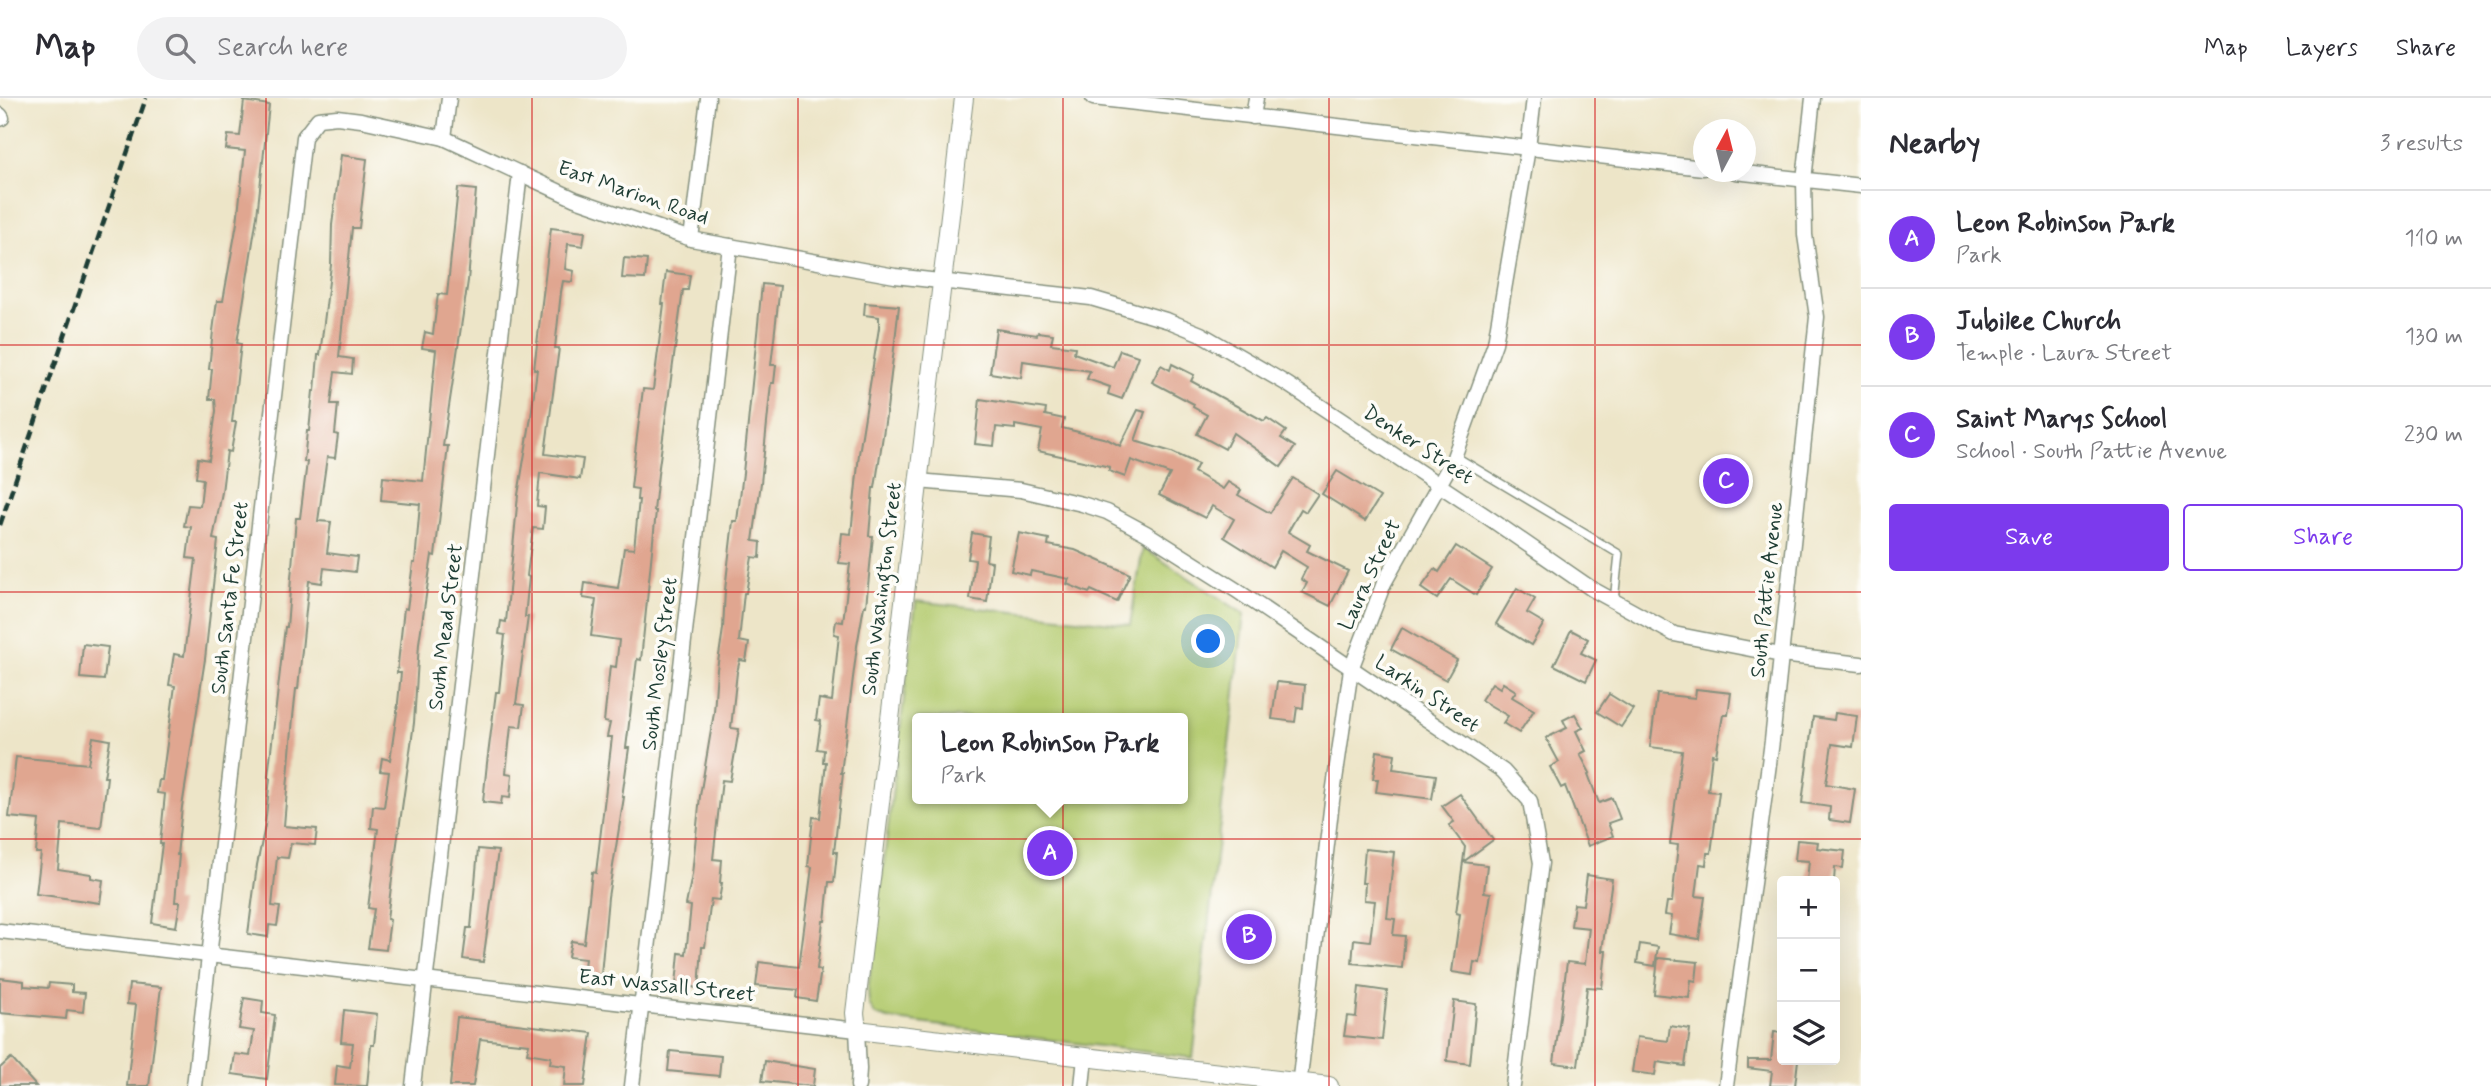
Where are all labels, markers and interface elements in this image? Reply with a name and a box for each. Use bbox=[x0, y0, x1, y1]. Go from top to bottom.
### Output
search box bbox=[137, 17, 627, 80]
text: Map bbox=[35, 26, 95, 70]
icon: search bbox=[161, 29, 199, 67]
text: Search here bbox=[217, 31, 348, 65]
text: Map bbox=[2204, 33, 2248, 64]
text: Layers bbox=[2286, 33, 2358, 64]
text: Share bbox=[2396, 33, 2456, 64]
north arrow bbox=[1693, 119, 1756, 182]
text: Nearby bbox=[1889, 124, 1980, 163]
text: 3 results bbox=[2380, 129, 2463, 159]
street label: East Marion Road bbox=[554, 154, 712, 232]
text: Leon Robinson Park bbox=[1956, 207, 2175, 241]
text: A bbox=[1904, 224, 1920, 254]
text: 110 m bbox=[2404, 224, 2463, 254]
text: Park bbox=[1956, 241, 2002, 271]
text: Jubilee Church bbox=[1956, 305, 2121, 339]
text: B bbox=[1905, 322, 1919, 352]
text: 130 m bbox=[2405, 322, 2463, 352]
text: Temple · Laura Street bbox=[1956, 339, 2172, 369]
street label: Denker Street bbox=[1357, 399, 1479, 491]
text: Saint Marys School bbox=[1956, 403, 2167, 437]
text: C bbox=[1904, 420, 1920, 450]
text: 230 m bbox=[2404, 420, 2463, 450]
text: School · South Pattie Avenue bbox=[1956, 437, 2227, 467]
pin: C bbox=[1703, 455, 1749, 507]
street label: South Washington Street bbox=[855, 481, 911, 697]
street label: South Santa Fe Street bbox=[204, 500, 256, 696]
street label: South Pattie Avenue bbox=[1744, 500, 1790, 679]
button: Save bbox=[1889, 504, 2169, 571]
button: Share bbox=[2183, 504, 2463, 571]
street label: Laura Street bbox=[1332, 515, 1408, 635]
street label: South Mead Street bbox=[422, 542, 470, 712]
street label: South Mosley Street bbox=[635, 576, 685, 752]
your location bbox=[1191, 624, 1225, 658]
street label: Larkin Street bbox=[1369, 649, 1485, 739]
popup bbox=[912, 713, 1188, 804]
text: Leon Robinson Park bbox=[941, 727, 1159, 761]
text: Park bbox=[941, 761, 986, 791]
pin: A bbox=[1027, 827, 1073, 879]
map controls bbox=[1777, 876, 1840, 1065]
button: + bbox=[1777, 876, 1840, 939]
pin: B bbox=[1226, 911, 1272, 963]
button: − bbox=[1777, 939, 1840, 1002]
street label: East Wassall Street bbox=[577, 963, 757, 1009]
button: layers bbox=[1777, 1002, 1840, 1065]

